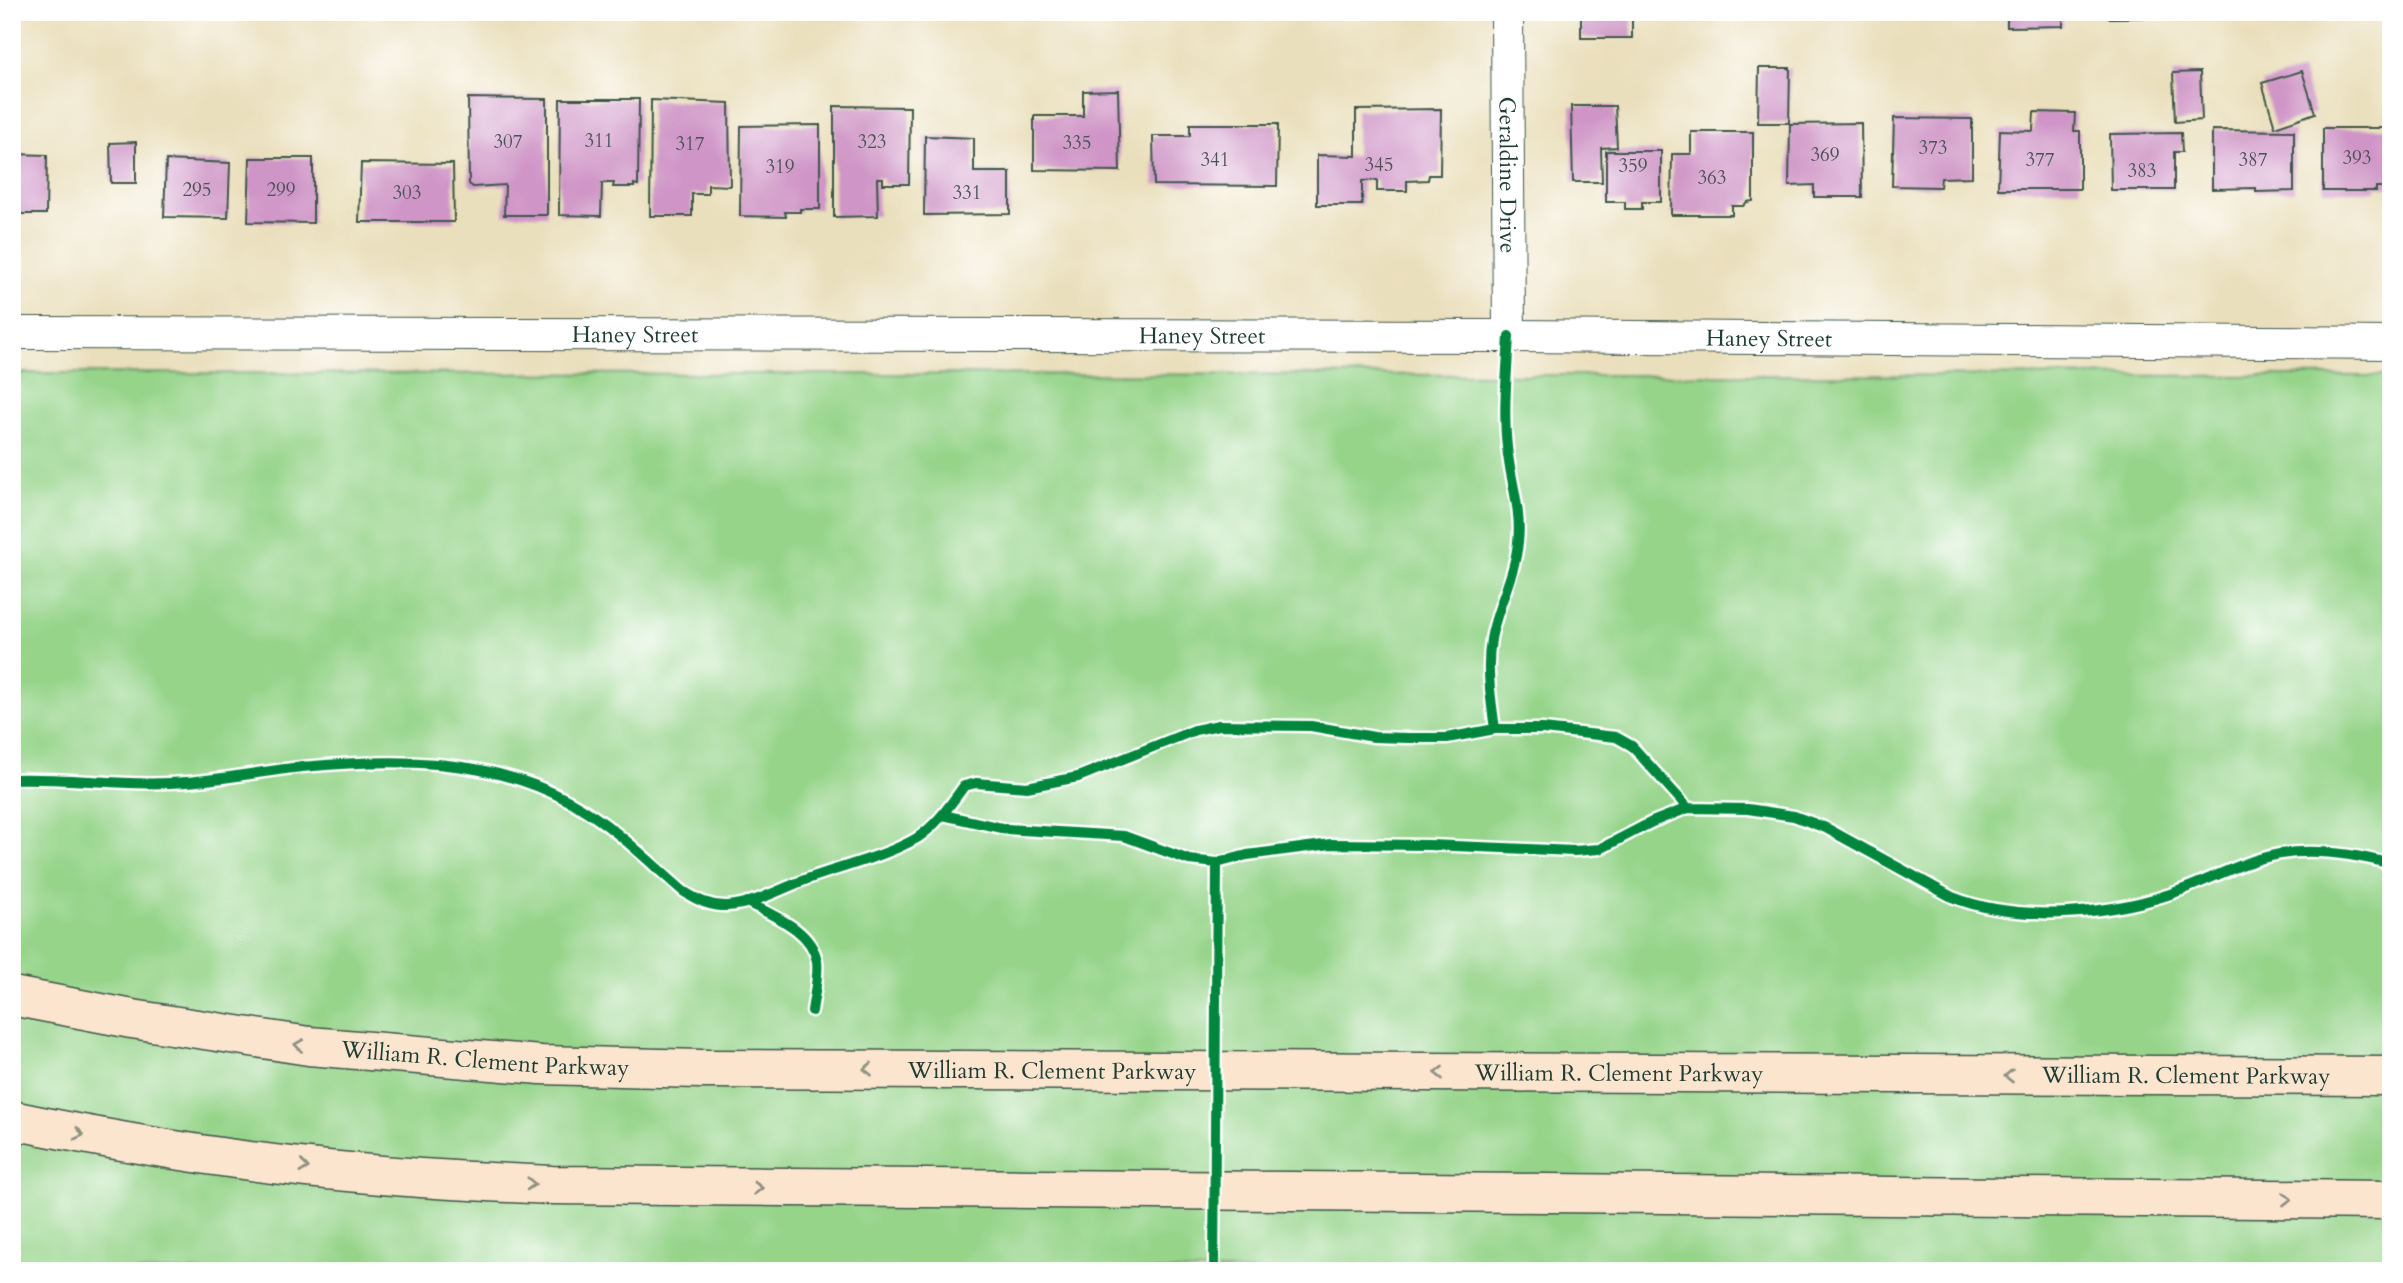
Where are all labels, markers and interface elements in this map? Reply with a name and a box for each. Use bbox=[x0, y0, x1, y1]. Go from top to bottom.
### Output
street label: Geraldine Drive bbox=[1492, 96, 1524, 254]
house number: 311 bbox=[584, 128, 614, 154]
house number: 307 bbox=[493, 129, 523, 155]
house number: 323 bbox=[857, 129, 887, 155]
house number: 335 bbox=[1062, 130, 1092, 156]
house number: 317 bbox=[675, 131, 705, 157]
house number: 373 bbox=[1918, 135, 1948, 161]
house number: 369 bbox=[1810, 142, 1840, 168]
house number: 393 bbox=[2342, 145, 2372, 171]
house number: 341 bbox=[1200, 147, 1230, 173]
house number: 377 bbox=[2025, 147, 2055, 173]
house number: 387 bbox=[2238, 147, 2268, 173]
house number: 345 bbox=[1364, 152, 1394, 178]
house number: 359 bbox=[1618, 153, 1648, 179]
house number: 319 bbox=[765, 154, 795, 180]
house number: 383 bbox=[2127, 158, 2157, 184]
house number: 363 bbox=[1697, 165, 1727, 191]
house number: 295 bbox=[182, 177, 212, 203]
house number: 299 bbox=[266, 177, 296, 203]
house number: 303 bbox=[392, 180, 422, 206]
house number: 331 bbox=[952, 180, 982, 206]
street label: Haney Street bbox=[572, 319, 698, 350]
street label: Haney Street bbox=[1139, 320, 1265, 351]
street label: Haney Street bbox=[1706, 322, 1832, 354]
street label: William R. Clement Parkway bbox=[339, 1033, 630, 1083]
one-way arrow bbox=[293, 1037, 305, 1052]
street label: William R. Clement Parkway bbox=[906, 1054, 1196, 1087]
street label: William R. Clement Parkway bbox=[1473, 1057, 1763, 1089]
street label: William R. Clement Parkway bbox=[2040, 1059, 2330, 1091]
one-way arrow bbox=[863, 1061, 873, 1077]
one-way arrow bbox=[1433, 1065, 1444, 1081]
one-way arrow bbox=[2004, 1068, 2014, 1084]
one-way arrow bbox=[73, 1126, 85, 1141]
one-way arrow bbox=[298, 1160, 310, 1175]
one-way arrow bbox=[526, 1176, 537, 1191]
one-way arrow bbox=[754, 1180, 764, 1196]
one-way arrow bbox=[2283, 1191, 2293, 1207]

